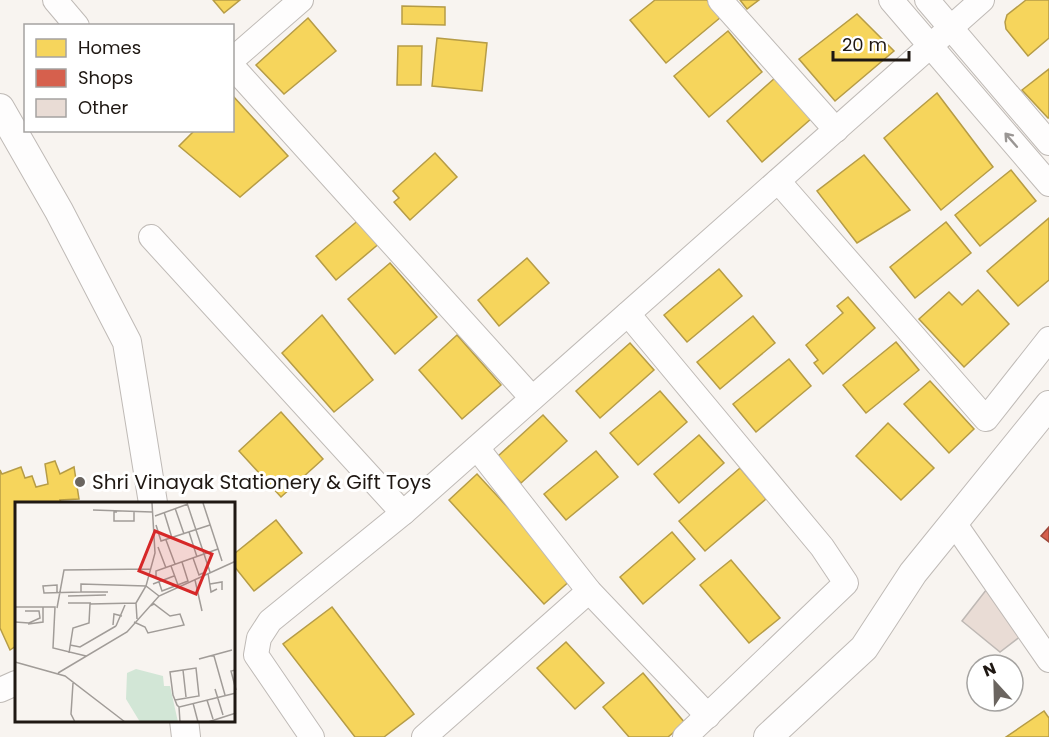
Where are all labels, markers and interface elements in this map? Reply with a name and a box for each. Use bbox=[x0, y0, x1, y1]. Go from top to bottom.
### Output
legend bbox=[24, 24, 234, 132]
scale bar bbox=[833, 24, 910, 62]
text: 20 m bbox=[842, 32, 887, 57]
text: Homes bbox=[78, 35, 141, 60]
text: Shops bbox=[78, 65, 133, 90]
text: Other bbox=[78, 95, 128, 120]
one-way arrow bbox=[1004, 133, 1018, 148]
place label: Shri Vinayak Stationery & Gift Toys bbox=[92, 468, 431, 496]
marker: Shri Vinayak Stationery & Gift Toys bbox=[73, 475, 87, 489]
inset map bbox=[15, 502, 236, 722]
north arrow bbox=[965, 653, 1025, 713]
text: N bbox=[980, 657, 999, 682]

